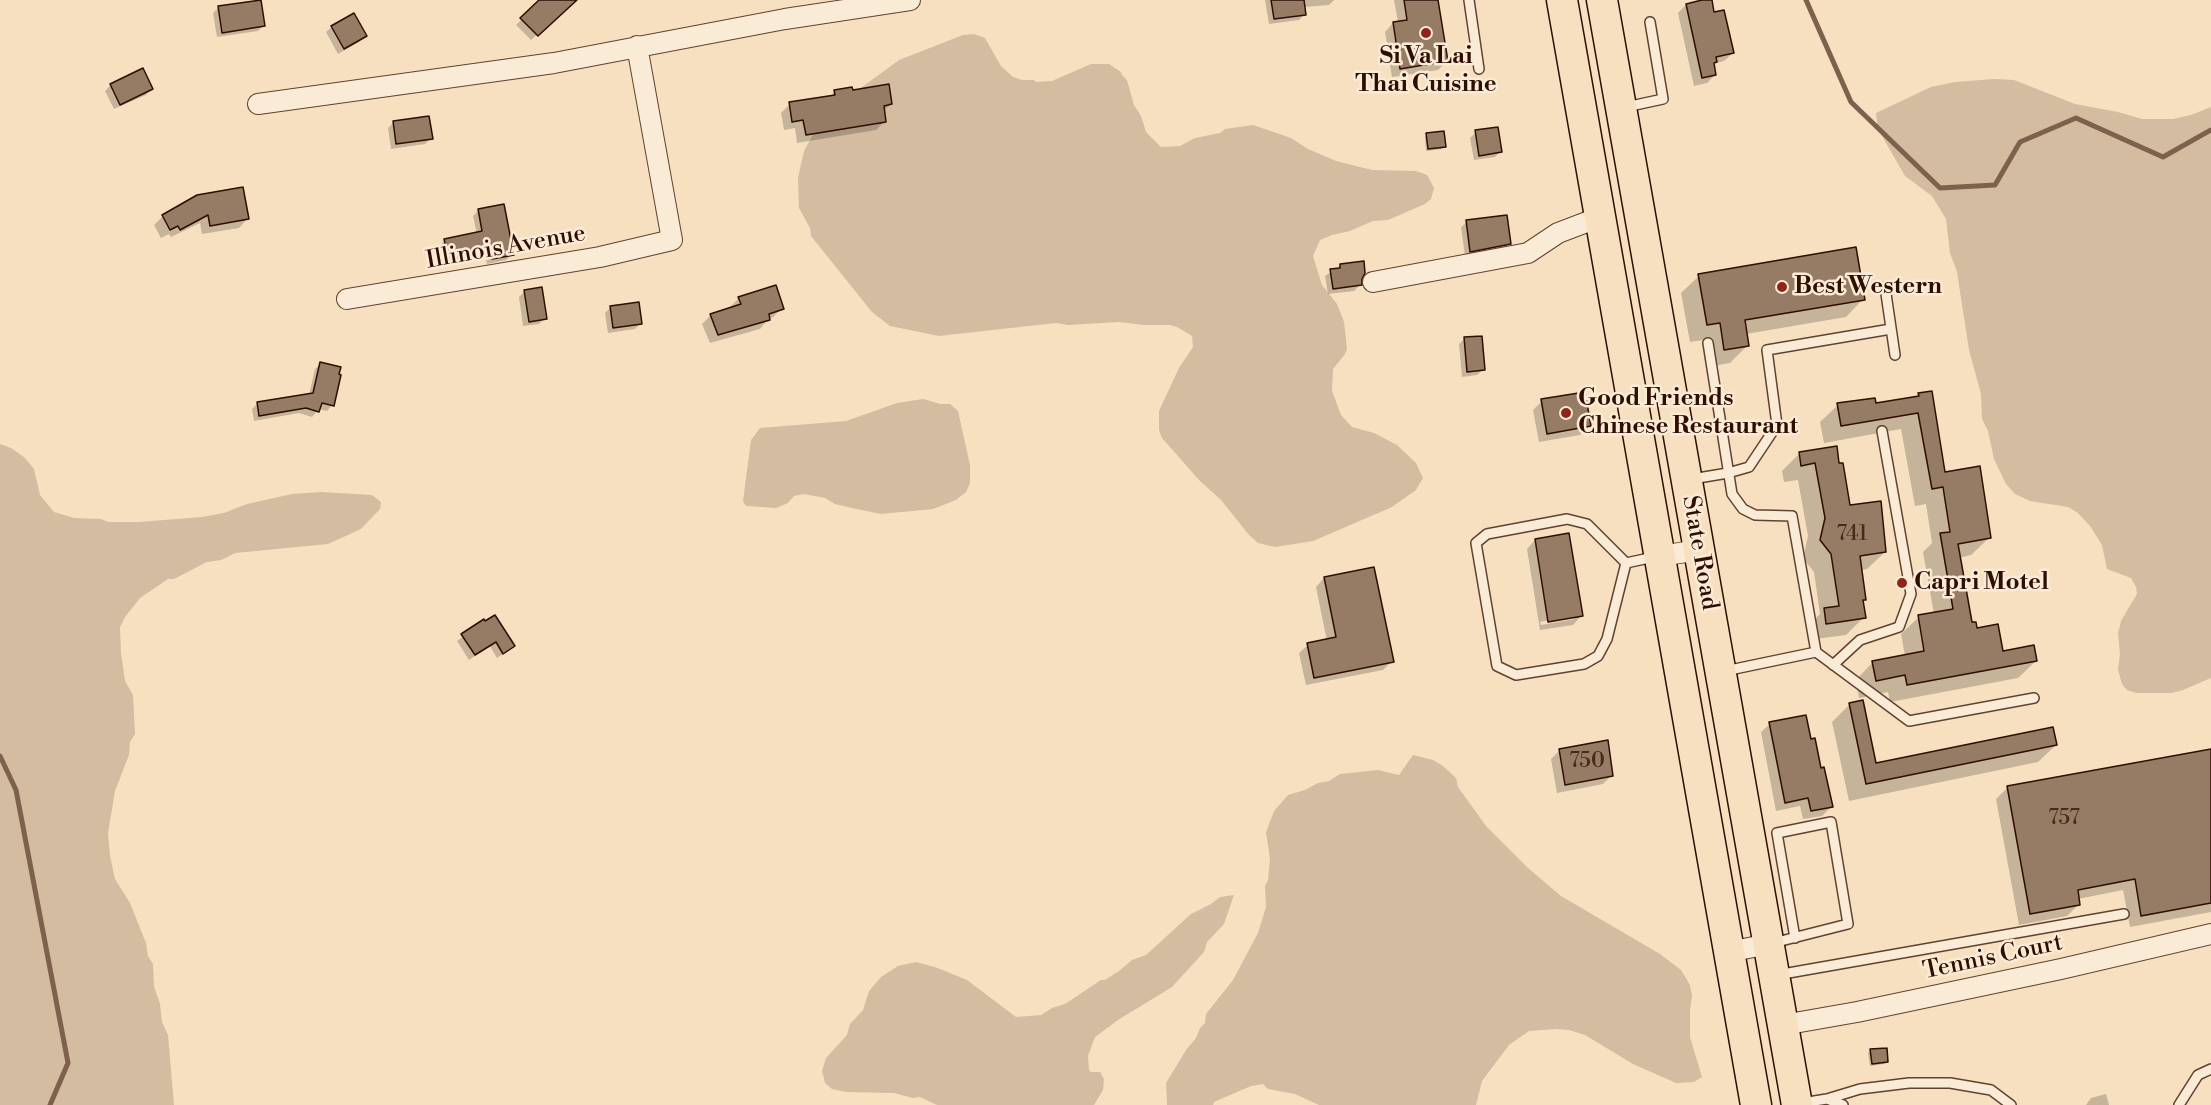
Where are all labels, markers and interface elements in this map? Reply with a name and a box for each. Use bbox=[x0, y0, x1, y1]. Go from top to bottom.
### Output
marker: Si Va Lai Thai Cuisine bbox=[1419, 26, 1433, 40]
place label: Si Va Lai Thai Cuisine bbox=[1355, 43, 1497, 99]
street label: Illinois Avenue bbox=[424, 220, 588, 276]
place label: Best Western bbox=[1794, 273, 1942, 301]
marker: Best Western bbox=[1775, 280, 1789, 294]
place label: Good Friends Chinese Restaurant bbox=[1578, 385, 1798, 441]
marker: Good Friends Chinese Restaurant bbox=[1559, 406, 1573, 420]
street label: State Road bbox=[1675, 493, 1723, 613]
house number: 741 bbox=[1837, 522, 1867, 548]
place label: Capri Motel bbox=[1914, 569, 2049, 597]
marker: Capri Motel bbox=[1895, 576, 1909, 590]
house number: 750 bbox=[1569, 749, 1605, 775]
house number: 757 bbox=[2048, 806, 2080, 832]
street label: Tennis Court bbox=[1921, 929, 2065, 987]

